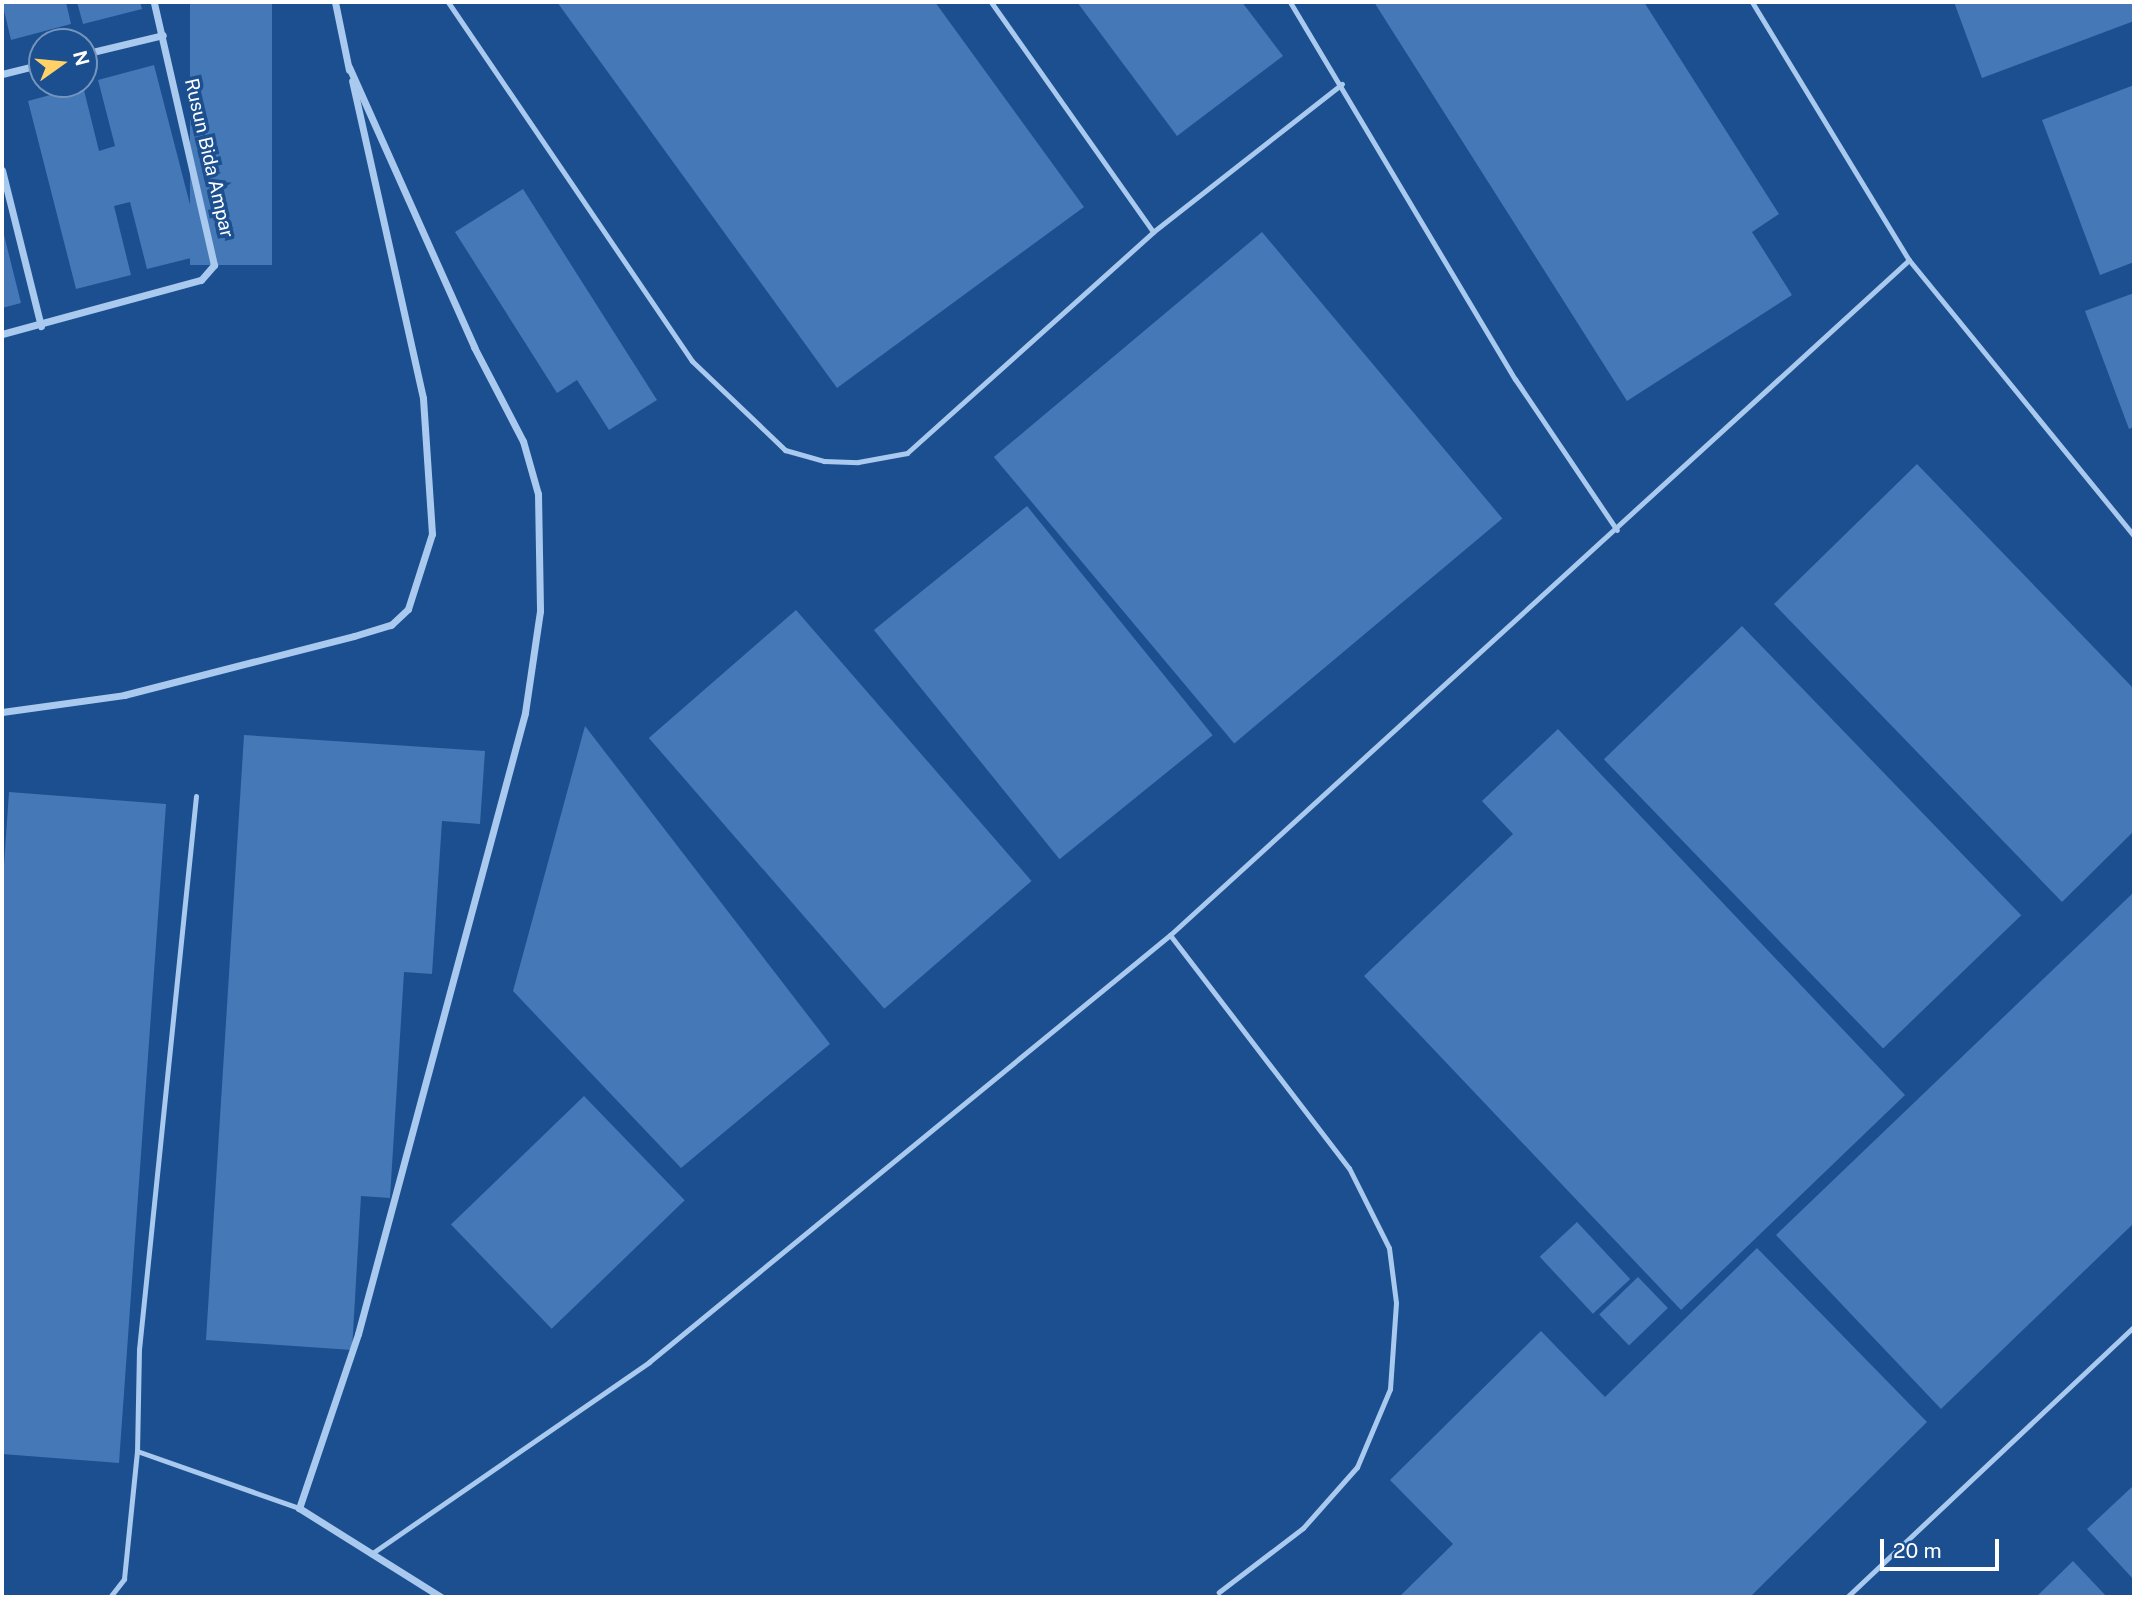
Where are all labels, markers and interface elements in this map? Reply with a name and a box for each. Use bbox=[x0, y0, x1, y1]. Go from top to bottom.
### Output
north arrow bbox=[28, 28, 98, 98]
text: N bbox=[69, 48, 94, 68]
street label: Rusun Bida Ampar bbox=[180, 76, 238, 240]
scale bar bbox=[1884, 1526, 2003, 1570]
text: 20 m bbox=[1893, 1538, 1942, 1563]

